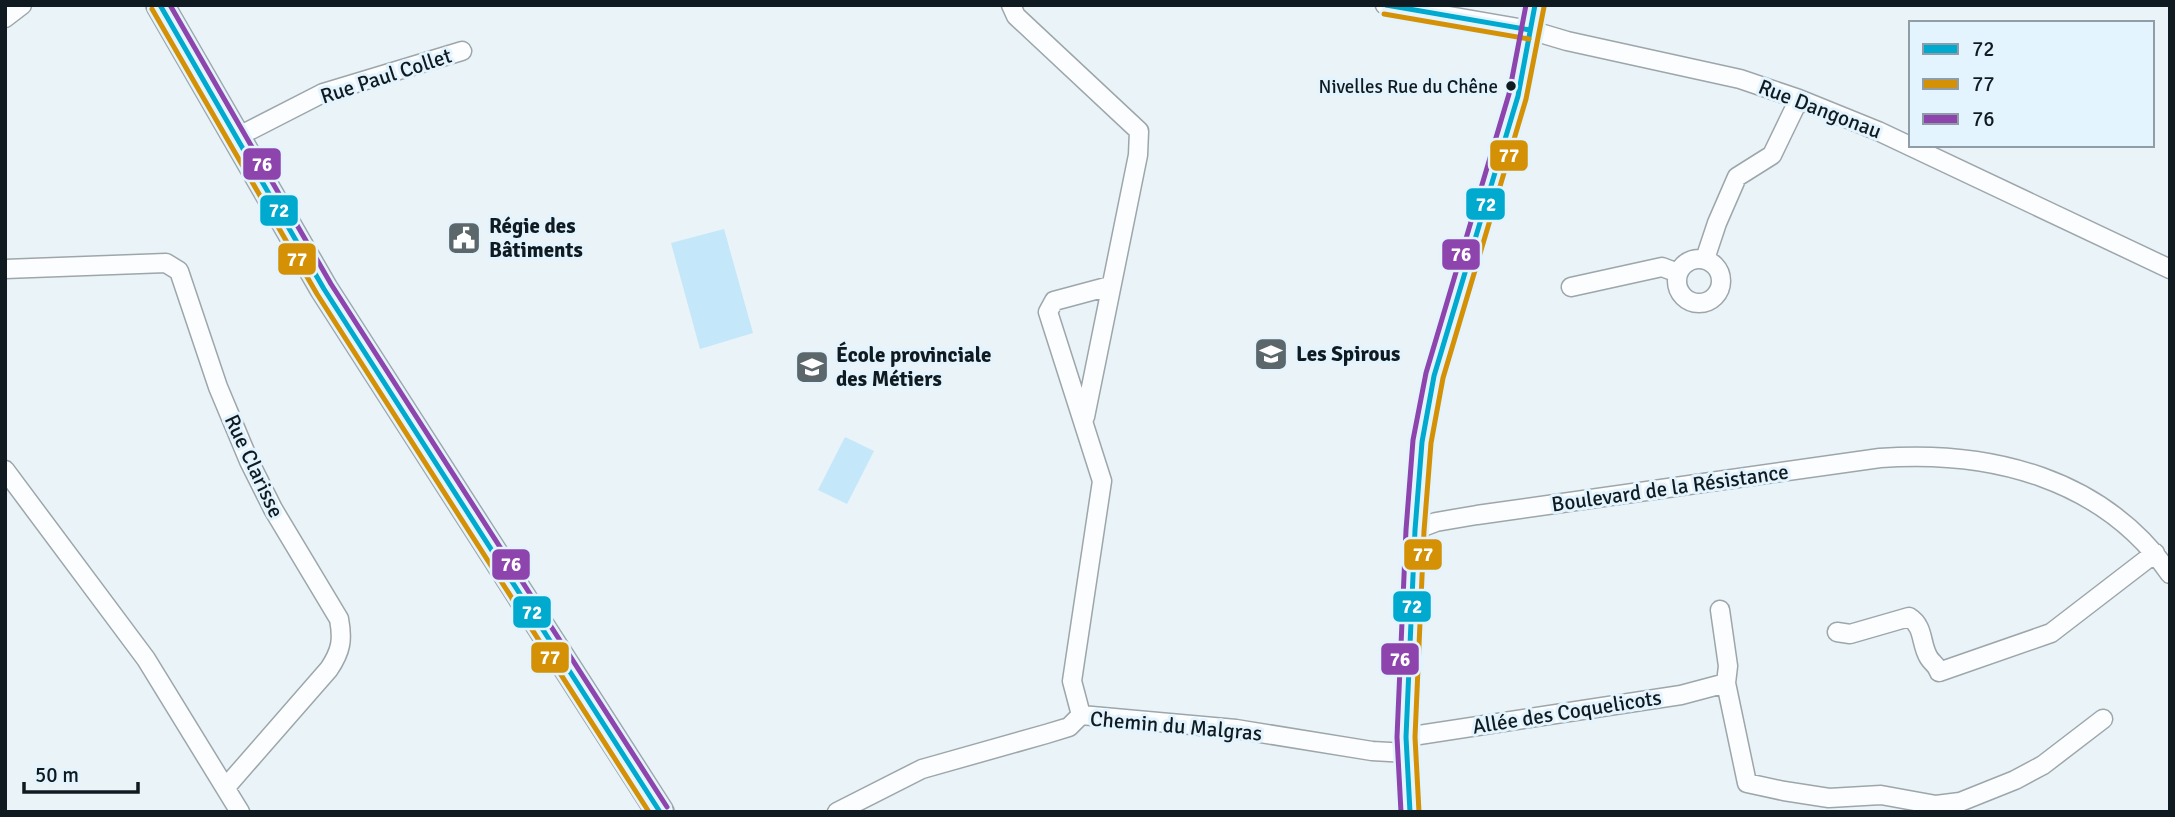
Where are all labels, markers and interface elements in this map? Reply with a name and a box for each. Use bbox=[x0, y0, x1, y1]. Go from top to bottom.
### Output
legend bbox=[1909, 21, 2154, 147]
text: 72 bbox=[1972, 36, 1995, 62]
street label: Rue Paul Collet bbox=[317, 43, 455, 109]
text: 77 bbox=[1972, 71, 1995, 97]
street label: Rue Dangonau bbox=[1755, 74, 1885, 144]
place label: Nivelles Rue du Chêne bbox=[1319, 75, 1498, 99]
marker: Nivelles Rue du Chêne bbox=[1504, 79, 1518, 93]
text: 76 bbox=[1972, 106, 1995, 132]
line badge: 77 bbox=[1489, 139, 1529, 172]
text: 77 bbox=[1499, 144, 1519, 168]
line badge: 76 bbox=[242, 147, 282, 181]
text: 76 bbox=[252, 153, 272, 177]
line badge: 72 bbox=[1465, 187, 1506, 221]
text: 72 bbox=[1476, 193, 1496, 217]
line badge: 72 bbox=[259, 194, 299, 227]
text: 72 bbox=[269, 199, 289, 223]
place label: Régie des Bâtiments bbox=[489, 213, 583, 263]
public building icon: Régie des Bâtiments bbox=[445, 219, 483, 257]
line badge: 76 bbox=[1441, 238, 1481, 271]
line badge: 77 bbox=[277, 242, 317, 276]
text: 76 bbox=[1451, 243, 1471, 267]
text: 77 bbox=[287, 248, 307, 272]
school or university icon: Les Spirous bbox=[1252, 335, 1290, 373]
place label: École provinciale des Métiers bbox=[836, 341, 992, 392]
place label: Les Spirous bbox=[1296, 341, 1400, 367]
school or university icon: École provinciale des Métiers bbox=[793, 348, 831, 386]
street label: Rue Clarisse bbox=[219, 410, 289, 522]
street label: Boulevard de la Résistance bbox=[1550, 458, 1790, 518]
line badge: 77 bbox=[1403, 538, 1443, 571]
text: 77 bbox=[1413, 543, 1433, 567]
line badge: 76 bbox=[491, 548, 531, 581]
text: 76 bbox=[501, 553, 521, 577]
line badge: 72 bbox=[1392, 590, 1432, 623]
line badge: 72 bbox=[512, 595, 552, 629]
text: 72 bbox=[1402, 595, 1422, 619]
text: 72 bbox=[522, 601, 542, 625]
line badge: 77 bbox=[530, 641, 570, 674]
line badge: 76 bbox=[1380, 642, 1420, 676]
text: 77 bbox=[540, 646, 560, 670]
text: 76 bbox=[1390, 648, 1410, 672]
street label: Allée des Coquelicots bbox=[1471, 684, 1663, 740]
street label: Chemin du Malgras bbox=[1089, 706, 1263, 746]
scale bar bbox=[24, 750, 138, 794]
text: 50 m bbox=[35, 762, 79, 788]

